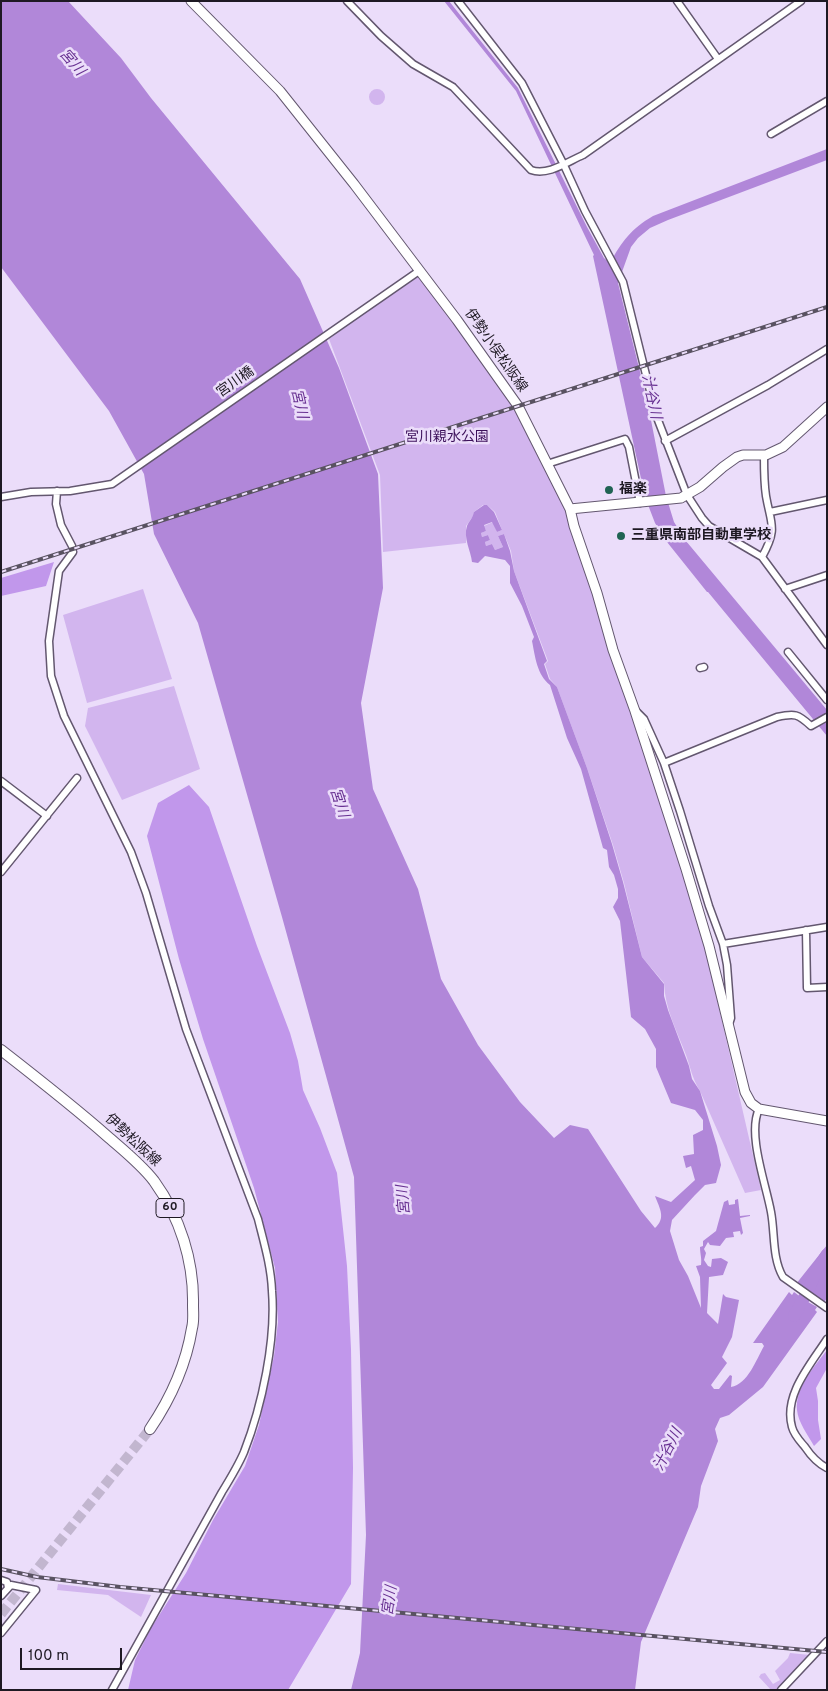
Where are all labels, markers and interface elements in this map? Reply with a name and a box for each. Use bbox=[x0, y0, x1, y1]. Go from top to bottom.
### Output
water label: 宮川 bbox=[54, 46, 88, 80]
street label: 伊勢小俣松阪線 bbox=[460, 306, 530, 396]
street label: 宮川橋 bbox=[214, 364, 258, 402]
water label: 汁谷川 bbox=[637, 373, 663, 421]
water label: 宮川 bbox=[286, 387, 310, 421]
park label: 宮川親水公園 bbox=[405, 430, 489, 446]
place label: 福楽 bbox=[619, 482, 647, 498]
marker: 福楽 bbox=[603, 484, 615, 496]
place label: 三重県南部自動車学校 bbox=[631, 528, 771, 544]
marker: 三重県南部自動車学校 bbox=[615, 530, 627, 542]
water label: 宮川 bbox=[325, 786, 351, 820]
street label: 伊勢松阪線 bbox=[101, 1111, 163, 1171]
water label: 宮川 bbox=[395, 1184, 415, 1216]
road number: 60 bbox=[156, 1198, 184, 1218]
water label: 汁谷川 bbox=[651, 1426, 687, 1474]
water label: 宮川 bbox=[380, 1585, 402, 1617]
scale bar bbox=[22, 1638, 125, 1670]
text: 100 m bbox=[28, 1647, 69, 1666]

